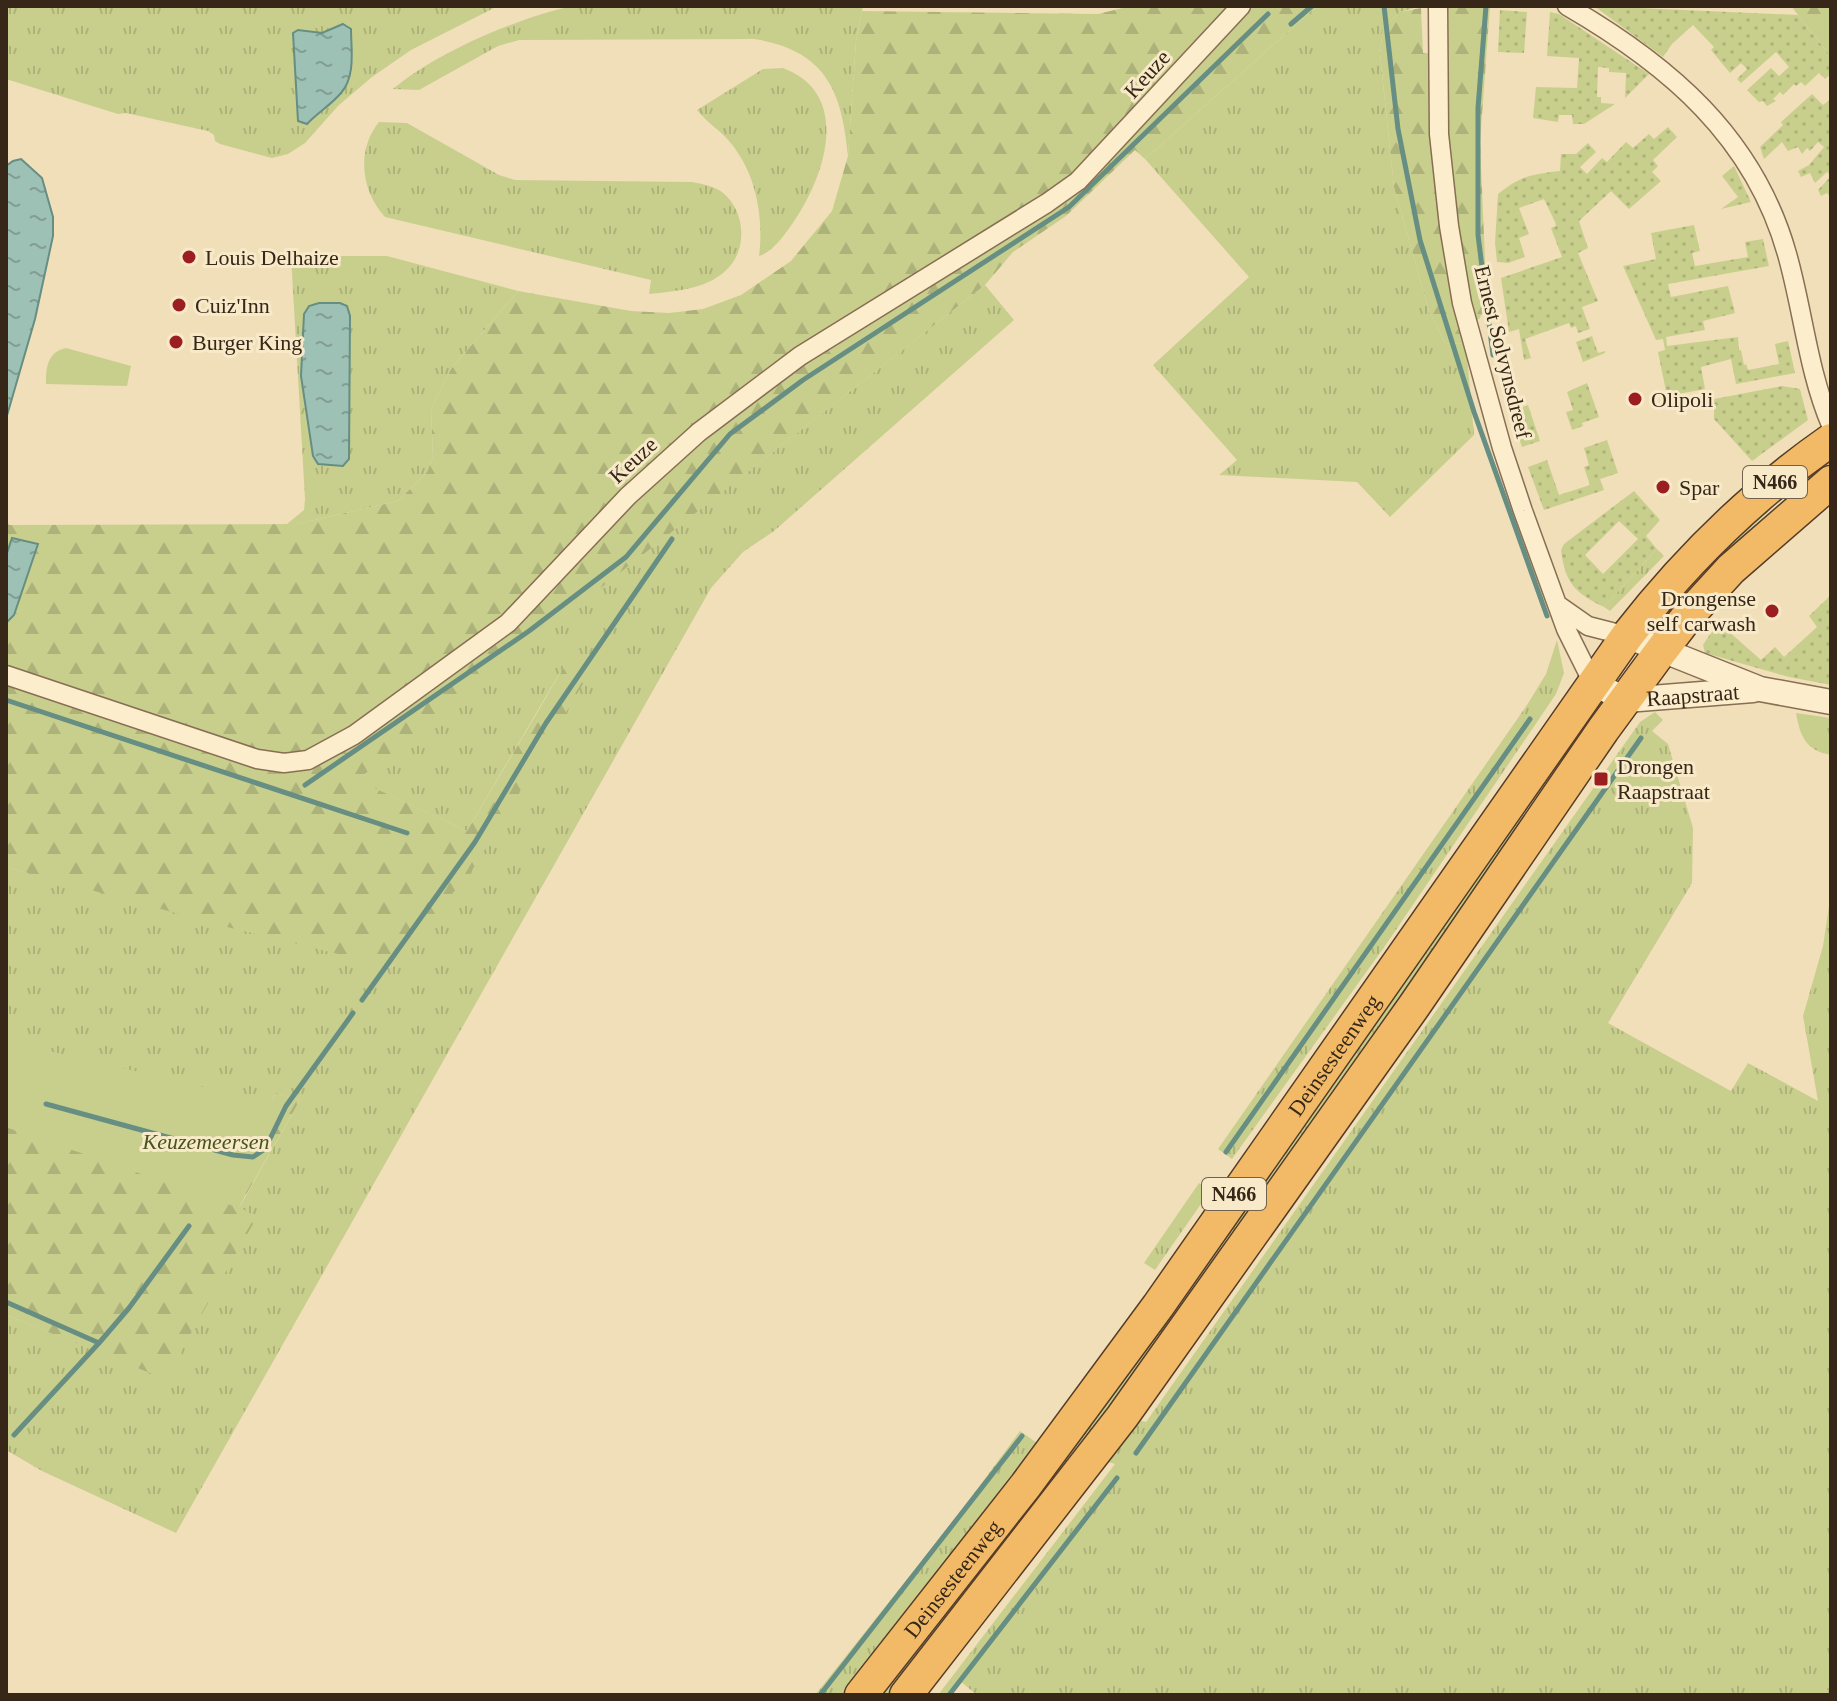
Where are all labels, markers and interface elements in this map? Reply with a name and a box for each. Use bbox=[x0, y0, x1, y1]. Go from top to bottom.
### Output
street label: Keuze bbox=[1119, 45, 1175, 103]
place label: Louis Delhaize bbox=[205, 245, 339, 270]
marker: Louis Delhaize bbox=[180, 248, 198, 266]
street label: Ernest Solvynsdreef bbox=[1469, 263, 1537, 442]
place label: Cuiz'Inn bbox=[195, 293, 270, 318]
marker: Cuiz'Inn bbox=[170, 296, 188, 314]
place label: Burger King bbox=[192, 330, 302, 355]
marker: Burger King bbox=[167, 333, 185, 351]
place label: Olipoli bbox=[1651, 387, 1713, 412]
marker: Olipoli bbox=[1626, 390, 1644, 408]
street label: Keuze bbox=[604, 432, 662, 488]
road number: N466 bbox=[1743, 466, 1807, 498]
place label: Spar bbox=[1679, 475, 1720, 500]
marker: Spar bbox=[1654, 478, 1672, 496]
place label: Drongense self carwash bbox=[1647, 586, 1756, 636]
marker: Drongense self carwash bbox=[1763, 602, 1781, 620]
street label: Raapstraat bbox=[1645, 679, 1740, 711]
place label: Drongen Raapstraat bbox=[1617, 754, 1710, 804]
marker: Drongen Raapstraat bbox=[1592, 770, 1610, 788]
street label: Deinsesteenweg bbox=[1283, 989, 1385, 1121]
park label: Keuzemeersen bbox=[141, 1129, 270, 1154]
road number: N466 bbox=[1202, 1178, 1266, 1210]
street label: Deinsesteenweg bbox=[898, 1515, 1006, 1643]

